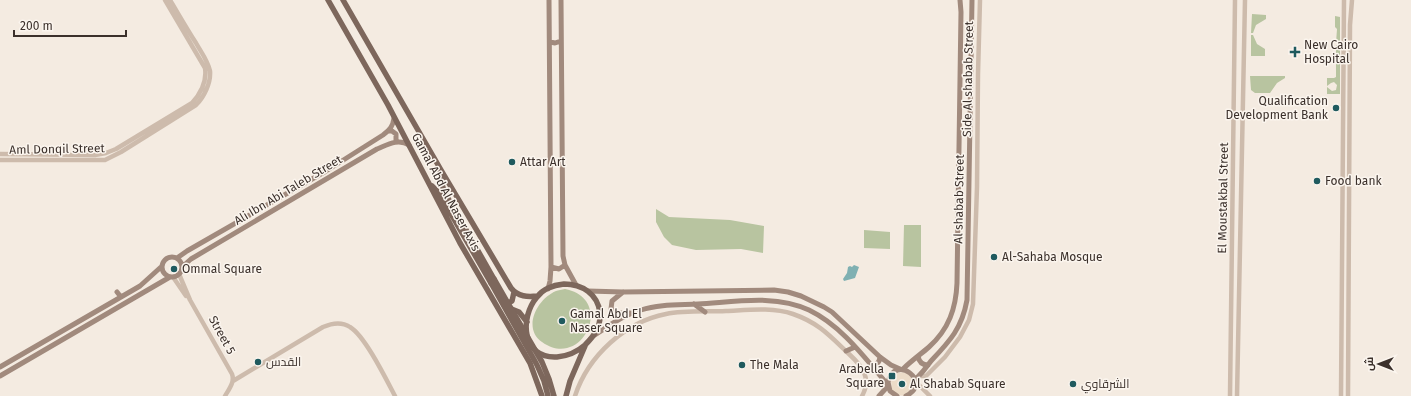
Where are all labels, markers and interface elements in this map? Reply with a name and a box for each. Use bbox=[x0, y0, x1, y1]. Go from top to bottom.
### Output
scale bar bbox=[14, 12, 126, 38]
text: 200 m bbox=[20, 19, 53, 33]
street label: Side Al shabab Street bbox=[960, 20, 976, 137]
place label: New Cairo Hospital bbox=[1304, 38, 1358, 66]
marker: New Cairo Hospital bbox=[1289, 46, 1301, 58]
place label: Qualification Development Bank bbox=[1225, 94, 1329, 122]
marker: Qualification Development Bank bbox=[1331, 103, 1341, 113]
street label: Gamal Abd Al Naser Axis bbox=[409, 131, 483, 254]
street label: Aml Donqil Street bbox=[9, 141, 106, 157]
street label: El Moustakbal Street bbox=[1215, 141, 1231, 254]
street label: Ali Ibn Abi Taleb Street bbox=[232, 152, 345, 228]
street label: Al shabab Street bbox=[951, 154, 967, 244]
place label: Attar Art bbox=[520, 155, 566, 169]
marker: Attar Art bbox=[507, 157, 517, 167]
place label: Food bank bbox=[1325, 174, 1382, 188]
marker: Food bank bbox=[1312, 176, 1322, 186]
place label: Al-Sahaba Mosque bbox=[1002, 250, 1103, 264]
marker: Al-Sahaba Mosque bbox=[989, 252, 999, 262]
place label: Ommal Square bbox=[182, 262, 262, 276]
marker: Ommal Square bbox=[169, 264, 179, 274]
place label: Gamal Abd El Naser Square bbox=[570, 307, 643, 335]
street label: Street 5 bbox=[206, 313, 238, 357]
marker: Gamal Abd El Naser Square bbox=[557, 316, 567, 326]
north arrow bbox=[1359, 344, 1399, 384]
place label: القدس bbox=[266, 355, 301, 369]
marker: القدس bbox=[253, 357, 263, 367]
text: ش bbox=[1363, 357, 1376, 371]
place label: The Mala bbox=[750, 358, 799, 372]
marker: The Mala bbox=[737, 360, 747, 370]
place label: Arabella Square bbox=[839, 362, 884, 390]
marker: Arabella Square bbox=[887, 371, 897, 381]
place label: Al Shabab Square bbox=[910, 377, 1006, 391]
place label: الشرقاوي bbox=[1081, 377, 1129, 394]
marker: Al Shabab Square bbox=[897, 379, 907, 389]
marker: الشرقاوي bbox=[1068, 379, 1078, 389]

